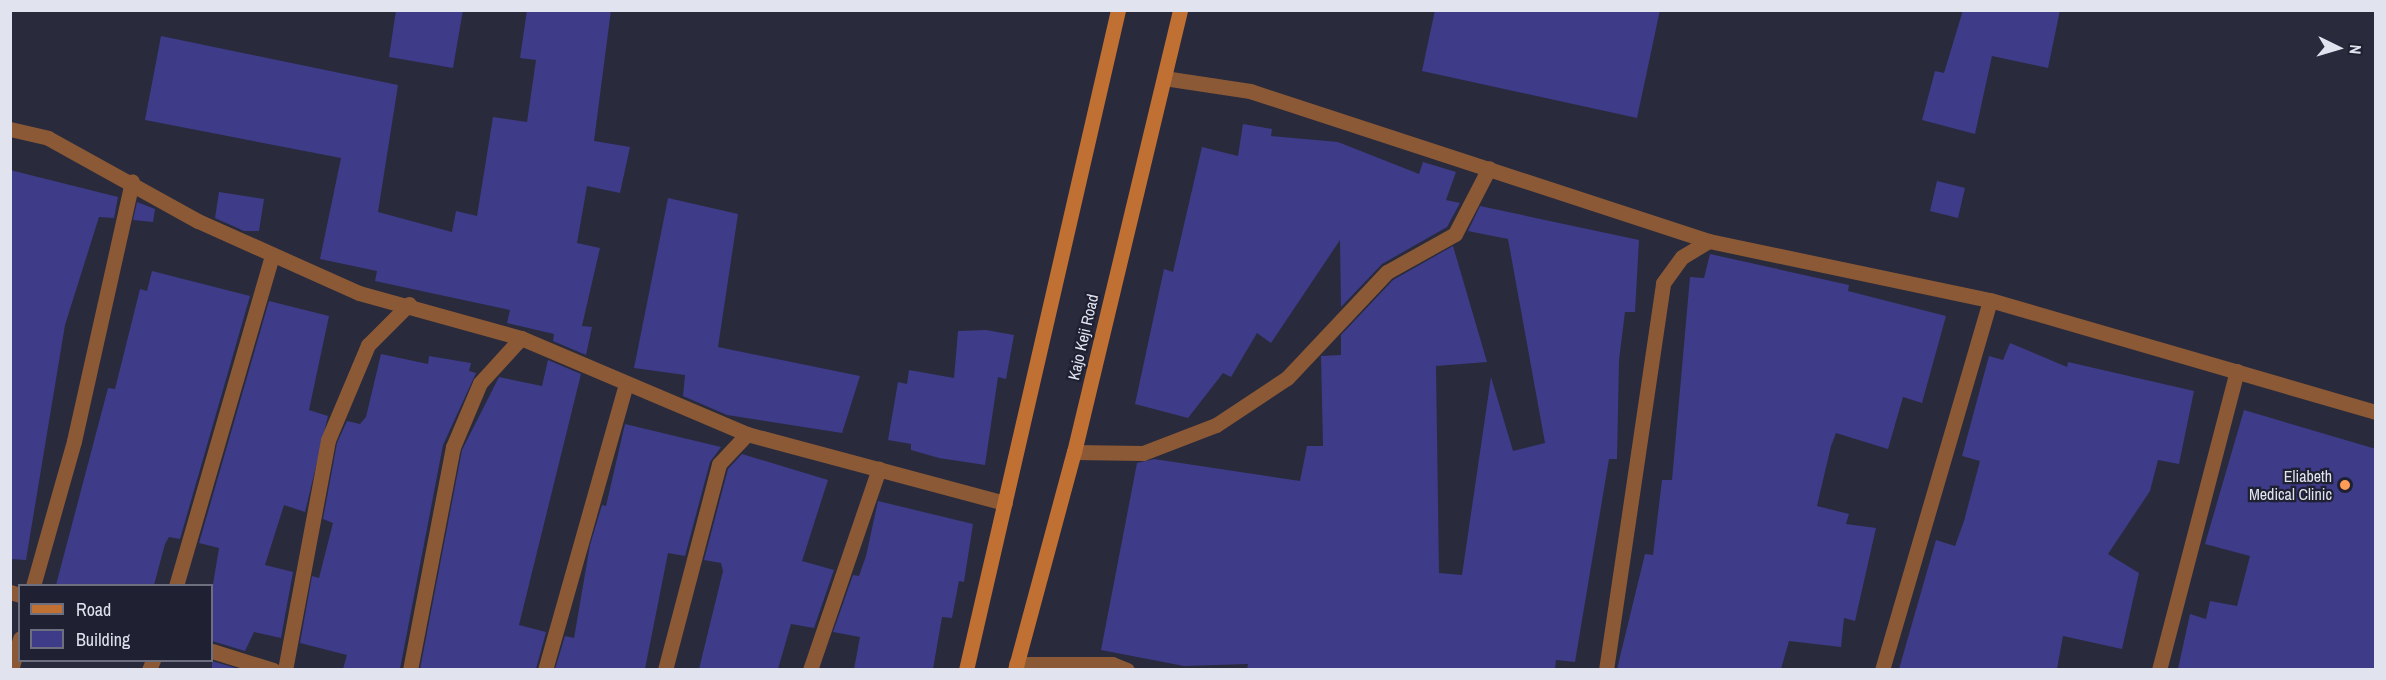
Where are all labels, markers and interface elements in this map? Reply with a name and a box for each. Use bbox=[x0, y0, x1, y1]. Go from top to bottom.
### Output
north arrow bbox=[2308, 18, 2368, 78]
text: N bbox=[2345, 44, 2367, 55]
street label: Kajo Keji Road bbox=[1064, 292, 1102, 382]
place label: Eliabeth Medical Clinic bbox=[2249, 466, 2332, 504]
marker: Eliabeth Medical Clinic bbox=[2336, 476, 2354, 494]
legend bbox=[18, 584, 213, 662]
text: Road bbox=[76, 597, 111, 622]
text: Building bbox=[76, 627, 130, 652]

